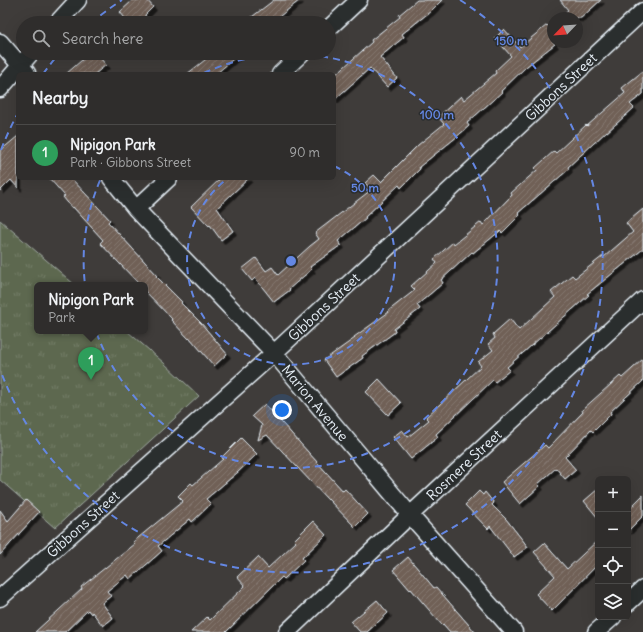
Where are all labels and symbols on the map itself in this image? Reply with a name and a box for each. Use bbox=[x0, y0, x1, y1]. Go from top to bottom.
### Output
north arrow bbox=[547, 12, 583, 48]
text: 150 m bbox=[495, 33, 528, 48]
street label: Gibbons Street bbox=[521, 49, 601, 125]
text: 100 m bbox=[420, 107, 454, 122]
text: 50 m bbox=[351, 180, 380, 195]
centre of rings bbox=[284, 254, 298, 268]
street label: Gibbons Street bbox=[284, 269, 364, 345]
pin: 1 bbox=[78, 347, 104, 380]
street label: Marion Avenue bbox=[278, 361, 352, 445]
your location bbox=[272, 400, 292, 420]
street label: Rosmere Street bbox=[423, 425, 506, 504]
street label: Gibbons Street bbox=[43, 486, 123, 561]

